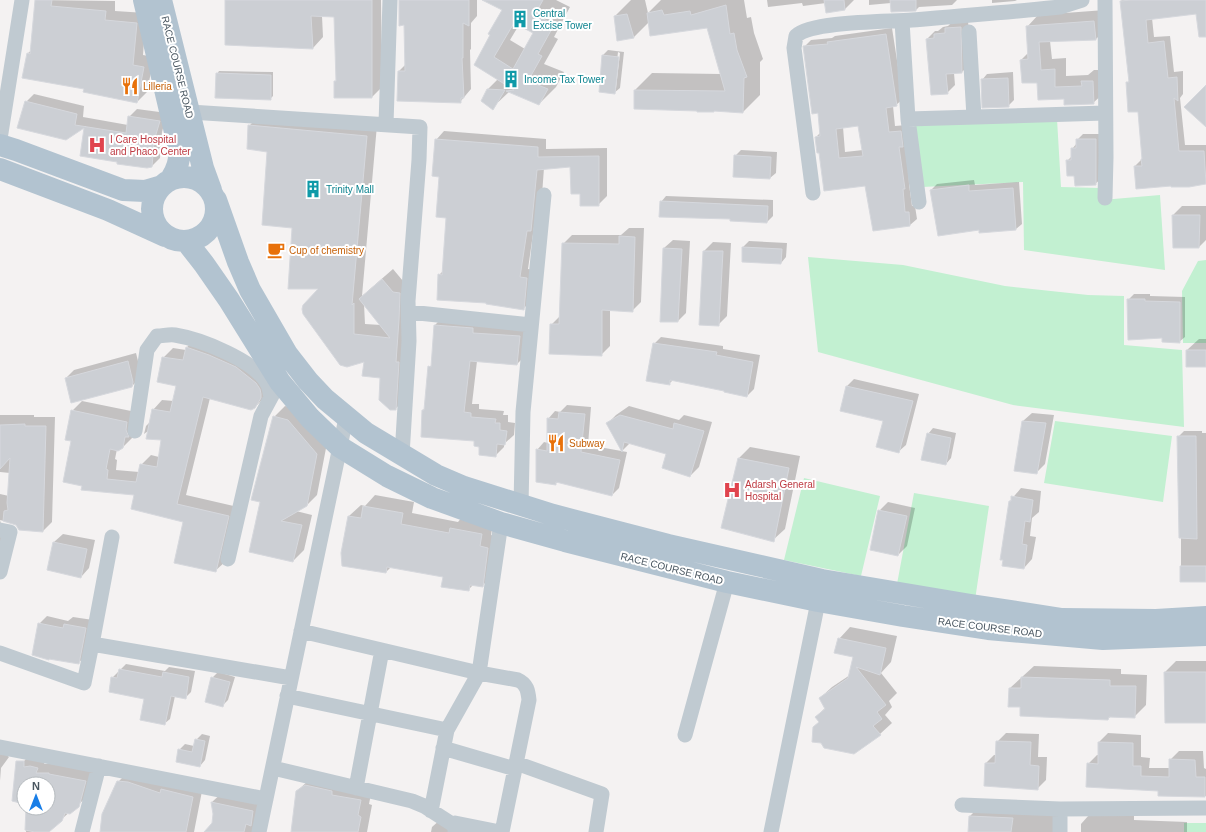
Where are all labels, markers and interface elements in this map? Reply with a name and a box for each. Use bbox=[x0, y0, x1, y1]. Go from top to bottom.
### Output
place label: Central Excise Tower bbox=[533, 8, 592, 31]
building icon: Central Excise Tower bbox=[510, 9, 530, 29]
street label: RACE COURSE ROAD bbox=[159, 15, 196, 119]
building icon: Income Tax Tower bbox=[501, 69, 521, 89]
place label: Income Tax Tower bbox=[524, 74, 605, 85]
restaurant icon: Lilleria bbox=[120, 76, 140, 96]
place label: Lilleria bbox=[143, 81, 172, 92]
place label: I Care Hospital and Phaco Center bbox=[110, 134, 191, 157]
hospital icon: I Care Hospital and Phaco Center bbox=[87, 135, 107, 155]
building icon: Trinity Mall bbox=[303, 179, 323, 199]
place label: Trinity Mall bbox=[326, 184, 374, 195]
cafe icon: Cup of chemistry bbox=[266, 240, 286, 260]
place label: Cup of chemistry bbox=[289, 245, 364, 256]
restaurant icon: Subway bbox=[546, 433, 566, 453]
place label: Subway bbox=[569, 438, 605, 449]
place label: Adarsh General Hospital bbox=[745, 479, 815, 502]
hospital icon: Adarsh General Hospital bbox=[722, 480, 742, 500]
street label: RACE COURSE ROAD bbox=[620, 550, 724, 587]
street label: RACE COURSE ROAD bbox=[937, 616, 1043, 639]
north arrow bbox=[16, 776, 56, 816]
text: N bbox=[32, 780, 40, 792]

